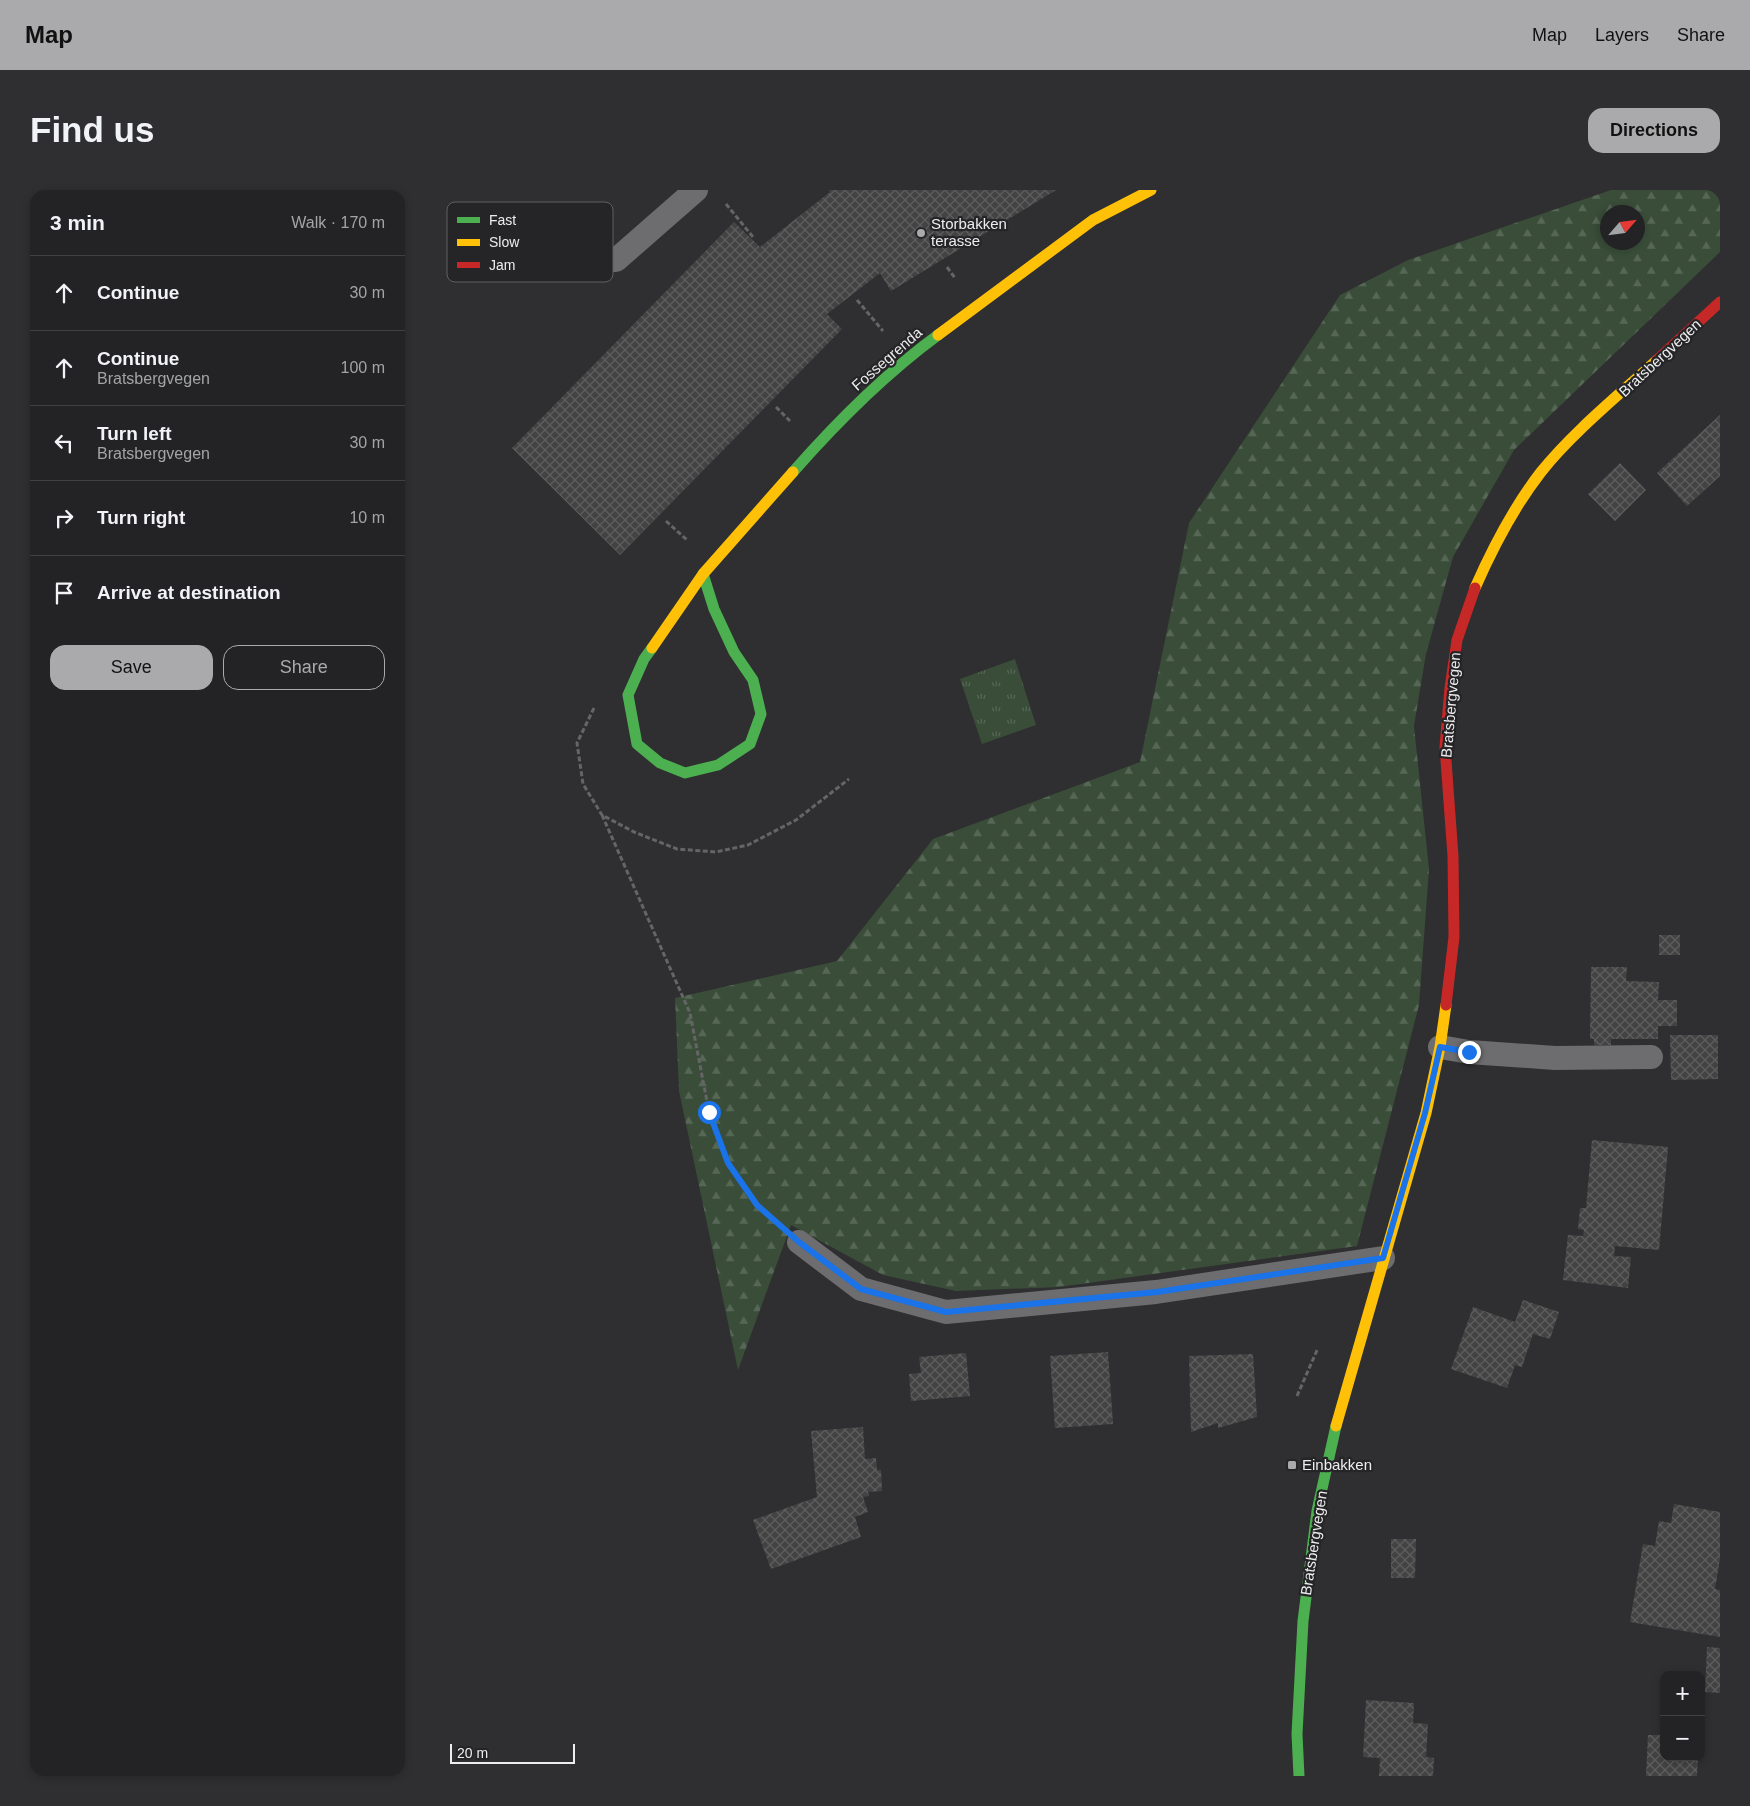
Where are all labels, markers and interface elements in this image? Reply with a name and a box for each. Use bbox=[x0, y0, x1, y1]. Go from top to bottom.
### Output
text: Map bbox=[25, 21, 73, 48]
text: Map bbox=[1532, 25, 1567, 45]
text: Layers bbox=[1595, 25, 1649, 45]
text: Share bbox=[1677, 25, 1725, 45]
button: Directions bbox=[1588, 108, 1720, 153]
text: Find us bbox=[30, 110, 154, 149]
legend bbox=[447, 202, 613, 282]
north arrow bbox=[1600, 205, 1645, 250]
text: 3 min bbox=[50, 211, 105, 234]
text: Fast bbox=[489, 212, 516, 228]
text: Walk · 170 m bbox=[291, 214, 385, 231]
place label: Storbakken terasse bbox=[931, 215, 1007, 249]
marker: Storbakken terasse bbox=[915, 227, 927, 239]
text: Slow bbox=[489, 234, 520, 250]
text: Jam bbox=[489, 257, 515, 273]
icon: ahead bbox=[50, 279, 78, 307]
text: Continue bbox=[97, 282, 179, 303]
text: 30 m bbox=[349, 284, 385, 301]
street label: Bratsbergvegen bbox=[1615, 315, 1704, 400]
street label: Fossegrenda bbox=[848, 323, 926, 394]
text: Continue bbox=[97, 348, 179, 369]
icon: ahead bbox=[50, 354, 78, 382]
text: 100 m bbox=[341, 359, 385, 376]
text: Bratsbergvegen bbox=[97, 370, 210, 387]
text: Turn left bbox=[97, 423, 172, 444]
icon: left bbox=[50, 429, 78, 457]
text: 30 m bbox=[349, 434, 385, 451]
text: Bratsbergvegen bbox=[97, 445, 210, 462]
icon: right bbox=[50, 504, 78, 532]
text: Turn right bbox=[97, 507, 185, 528]
text: 10 m bbox=[349, 509, 385, 526]
icon: arrive bbox=[50, 579, 78, 607]
text: Arrive at destination bbox=[97, 582, 281, 603]
button: Save bbox=[50, 645, 213, 690]
button: Share bbox=[223, 645, 385, 690]
street label: Bratsbergvegen bbox=[1437, 651, 1464, 758]
route end bbox=[1458, 1041, 1481, 1064]
route start bbox=[698, 1101, 721, 1124]
place label: Einbakken bbox=[1302, 1456, 1372, 1473]
marker: Einbakken bbox=[1286, 1459, 1298, 1471]
street label: Bratsbergvegen bbox=[1297, 1489, 1330, 1597]
map controls bbox=[1660, 1671, 1705, 1761]
button: + bbox=[1660, 1671, 1705, 1716]
button: − bbox=[1660, 1716, 1705, 1761]
scale bar bbox=[450, 1741, 575, 1764]
text: 20 m bbox=[457, 1745, 488, 1761]

